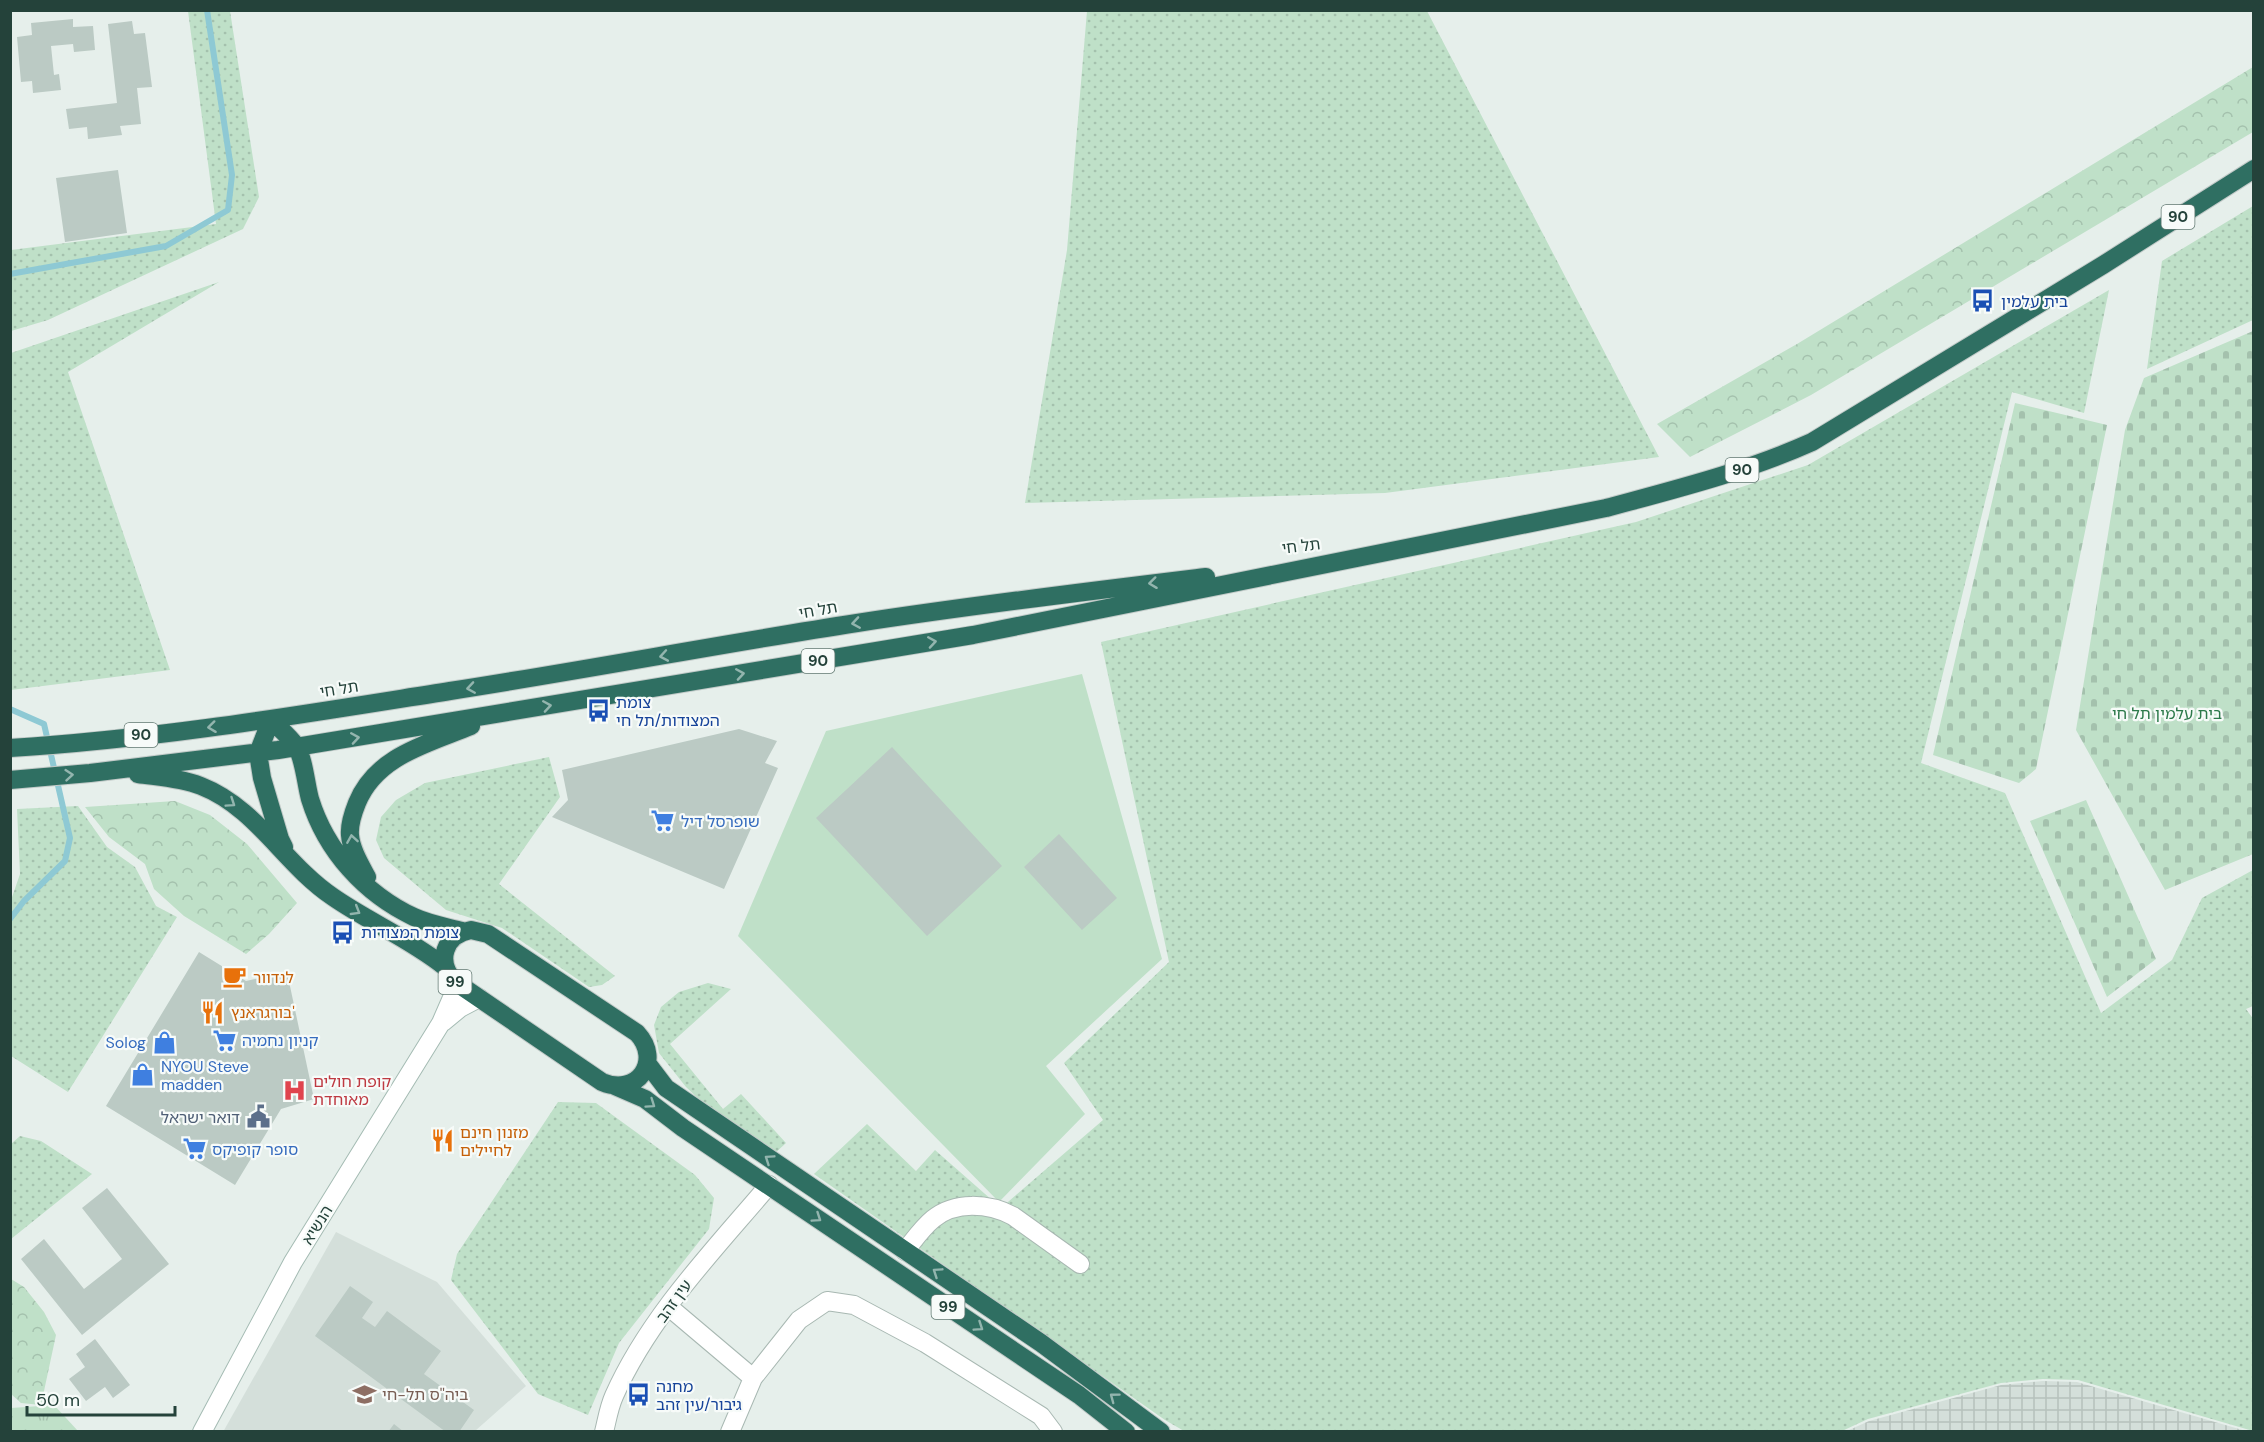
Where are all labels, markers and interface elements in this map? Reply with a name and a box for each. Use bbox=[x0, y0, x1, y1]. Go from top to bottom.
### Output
road number: 90 bbox=[2162, 205, 2194, 229]
bus stop icon: בית עלמין bbox=[1970, 288, 1996, 314]
place label: בית עלמין bbox=[2001, 291, 2068, 312]
road number: 90 bbox=[1726, 458, 1758, 482]
street label: תל חי bbox=[1280, 533, 1322, 559]
one-way arrow bbox=[1148, 576, 1158, 589]
street label: תל חי bbox=[797, 596, 839, 624]
one-way arrow bbox=[851, 616, 861, 629]
one-way arrow bbox=[927, 636, 937, 649]
one-way arrow bbox=[659, 649, 669, 662]
road number: 90 bbox=[802, 649, 834, 673]
one-way arrow bbox=[735, 668, 745, 681]
street label: תל חי bbox=[318, 676, 360, 702]
one-way arrow bbox=[467, 681, 476, 693]
place label: צומת המצודות/תל חי bbox=[616, 692, 720, 731]
bus stop icon: צומת המצודות/תל חי bbox=[585, 698, 611, 724]
one-way arrow bbox=[542, 700, 552, 713]
park label: בית עלמין תל חי bbox=[2112, 703, 2222, 724]
one-way arrow bbox=[208, 720, 217, 732]
road number: 90 bbox=[124, 723, 158, 747]
one-way arrow bbox=[350, 732, 360, 744]
one-way arrow bbox=[64, 769, 73, 782]
one-way arrow bbox=[224, 796, 235, 807]
supermarket icon: שופרסל דיל bbox=[650, 808, 676, 834]
place label: שופרסל דיל bbox=[681, 811, 760, 832]
one-way arrow bbox=[346, 834, 359, 844]
one-way arrow bbox=[350, 904, 360, 916]
bus stop icon: צומת המצודות bbox=[330, 919, 356, 945]
place label: צומת המצודות bbox=[361, 922, 459, 943]
cafe icon: לנדוור bbox=[222, 964, 248, 990]
place label: לנדוור bbox=[253, 967, 294, 988]
road number: 99 bbox=[438, 970, 472, 994]
restaurant icon: בורגראנץ' bbox=[200, 999, 226, 1025]
place label: בורגראנץ' bbox=[231, 1002, 295, 1023]
supermarket icon: קניון נחמיה bbox=[211, 1027, 237, 1053]
shop icon: Solog bbox=[151, 1029, 177, 1055]
place label: קניון נחמיה bbox=[242, 1030, 319, 1051]
place label: Solog bbox=[106, 1032, 146, 1053]
place label: NYOU Steve madden bbox=[161, 1056, 249, 1095]
shop icon: NYOU Steve madden bbox=[130, 1062, 156, 1088]
place label: קופת חולים מאוחדת bbox=[313, 1071, 391, 1110]
hospital icon: קופת חולים מאוחדת bbox=[282, 1077, 308, 1103]
one-way arrow bbox=[644, 1097, 655, 1108]
public building icon: דואר ישראל bbox=[245, 1104, 271, 1130]
place label: דואר ישראל bbox=[161, 1107, 240, 1128]
place label: מזנון חינם לחיילים bbox=[460, 1122, 529, 1161]
restaurant icon: מזנון חינם לחיילים bbox=[429, 1128, 455, 1154]
supermarket icon: סופר קופיקס bbox=[181, 1136, 207, 1162]
place label: סופר קופיקס bbox=[212, 1139, 298, 1160]
one-way arrow bbox=[765, 1155, 776, 1166]
street label: הנשיא bbox=[297, 1201, 337, 1249]
one-way arrow bbox=[810, 1211, 821, 1222]
one-way arrow bbox=[933, 1268, 943, 1280]
street label: עין זהב bbox=[651, 1275, 697, 1327]
road number: 99 bbox=[932, 1295, 964, 1319]
one-way arrow bbox=[972, 1320, 983, 1331]
place label: מחנה גיבור/עין זהב bbox=[656, 1376, 742, 1415]
scale bar bbox=[27, 1379, 176, 1417]
school or university icon: ביה''ס תל-חי bbox=[351, 1381, 377, 1407]
bus stop icon: מחנה גיבור/עין זהב bbox=[625, 1382, 651, 1408]
place label: ביה''ס תל-חי bbox=[382, 1384, 468, 1405]
text: 50 m bbox=[36, 1388, 80, 1412]
one-way arrow bbox=[1109, 1393, 1120, 1404]

